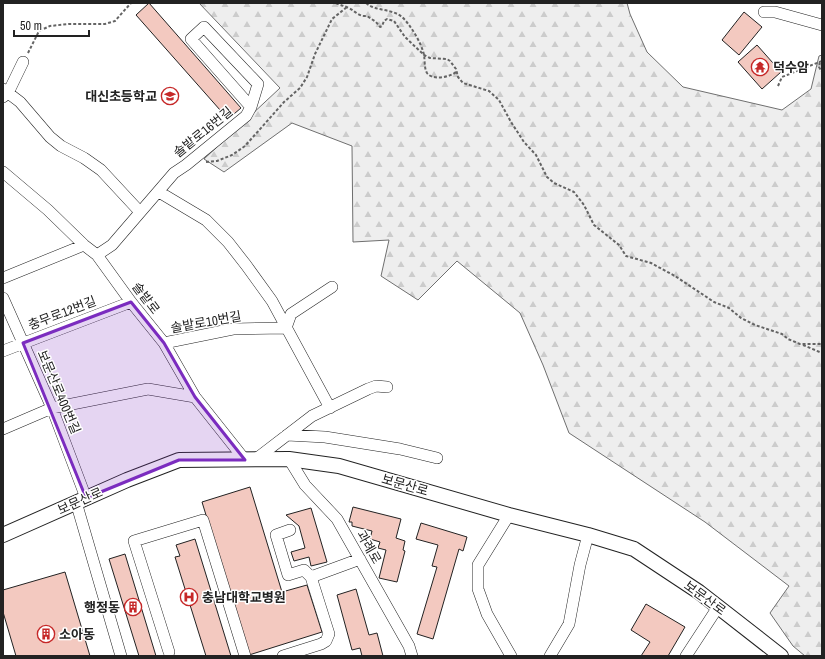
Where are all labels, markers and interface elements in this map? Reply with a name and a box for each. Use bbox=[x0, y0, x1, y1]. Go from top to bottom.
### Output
scale bar bbox=[14, 12, 89, 38]
text: 50 m bbox=[20, 18, 42, 34]
temple icon: 덕수암 bbox=[750, 57, 770, 77]
place label: 덕수암 bbox=[773, 59, 809, 76]
school or university icon: 대신초등학교 bbox=[160, 86, 180, 106]
place label: 대신초등학교 bbox=[85, 88, 157, 105]
street label: 솔밭로16번길 bbox=[170, 103, 236, 161]
street label: 솔밭로 bbox=[128, 279, 164, 317]
street label: 충무로12번길 bbox=[26, 292, 98, 334]
street label: 솔밭로10번길 bbox=[169, 307, 243, 337]
street label: 보문산로400번길 bbox=[34, 347, 84, 437]
street label: 보문산로 bbox=[380, 470, 430, 500]
street label: 보문산로 bbox=[55, 483, 105, 518]
street label: 과례로 bbox=[353, 527, 385, 567]
street label: 보문산로 bbox=[681, 577, 729, 619]
hospital icon: 충남대학교병원 bbox=[179, 587, 199, 607]
place label: 충남대학교병원 bbox=[202, 589, 286, 606]
building icon: 행정동 bbox=[123, 597, 143, 617]
place label: 행정동 bbox=[84, 599, 120, 616]
building icon: 소아동 bbox=[36, 624, 56, 644]
place label: 소아동 bbox=[59, 626, 95, 643]

